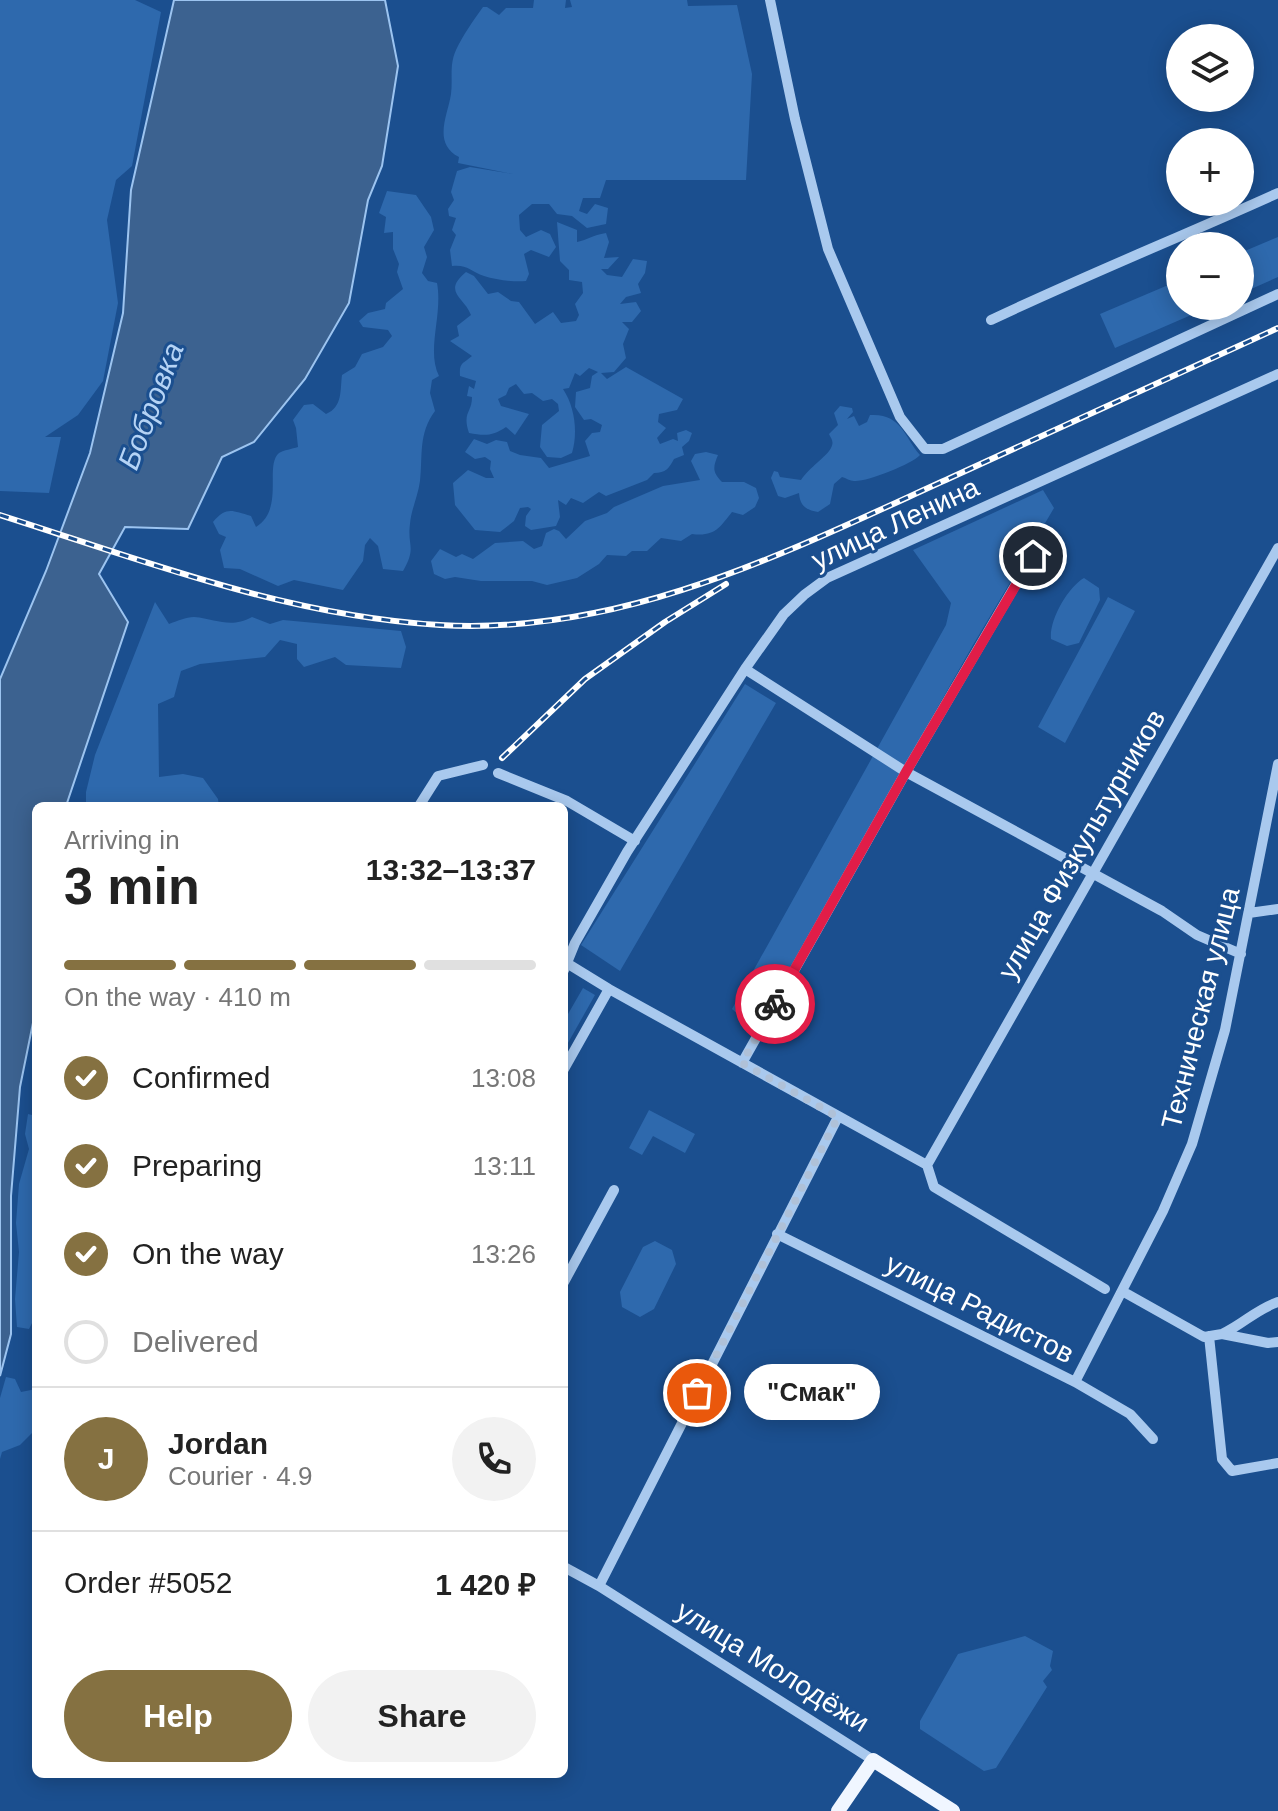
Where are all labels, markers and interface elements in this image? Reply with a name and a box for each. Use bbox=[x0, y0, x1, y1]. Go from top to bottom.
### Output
map controls bbox=[1166, 24, 1254, 320]
button: layers bbox=[1166, 24, 1254, 112]
button: + bbox=[1166, 128, 1254, 216]
button: − bbox=[1166, 232, 1254, 320]
water label: Бобровка bbox=[111, 338, 190, 474]
street label: улица Ленина bbox=[807, 471, 984, 576]
pin bbox=[999, 522, 1067, 590]
icon: home bbox=[1011, 534, 1055, 578]
street label: улица Физкультурников bbox=[992, 704, 1171, 984]
text: Arriving in bbox=[64, 825, 180, 855]
text: 13:32–13:37 bbox=[366, 853, 536, 886]
text: 3 min bbox=[64, 857, 200, 915]
street label: Техническая улица bbox=[1155, 884, 1246, 1132]
courier bbox=[735, 964, 815, 1044]
text: On the way · 410 m bbox=[64, 982, 291, 1012]
icon: bike bbox=[753, 982, 797, 1026]
icon: check bbox=[64, 1056, 108, 1100]
text: Confirmed bbox=[132, 1061, 270, 1094]
text: 13:08 bbox=[471, 1063, 536, 1093]
icon: check bbox=[64, 1144, 108, 1188]
text: Preparing bbox=[132, 1149, 262, 1182]
text: 13:11 bbox=[473, 1151, 536, 1181]
icon: check bbox=[64, 1232, 108, 1276]
text: On the way bbox=[132, 1237, 284, 1270]
text: 13:26 bbox=[471, 1239, 536, 1269]
street label: улица Радистов bbox=[881, 1248, 1079, 1369]
text: Delivered bbox=[132, 1325, 259, 1358]
pin bbox=[663, 1359, 731, 1427]
callout: "Смак" bbox=[745, 1365, 881, 1421]
icon: bag bbox=[675, 1371, 719, 1415]
text: "Смак" bbox=[767, 1377, 857, 1407]
button: phone bbox=[452, 1417, 536, 1501]
text: Jordan bbox=[168, 1427, 268, 1460]
text: J bbox=[98, 1442, 114, 1475]
text: Courier · 4.9 bbox=[168, 1461, 313, 1491]
text: Order #5052 bbox=[64, 1566, 232, 1599]
text: 1 420 ₽ bbox=[435, 1568, 536, 1601]
street label: улица Молодёжи bbox=[671, 1595, 875, 1738]
button: Help bbox=[64, 1670, 292, 1762]
button: Share bbox=[308, 1670, 536, 1762]

